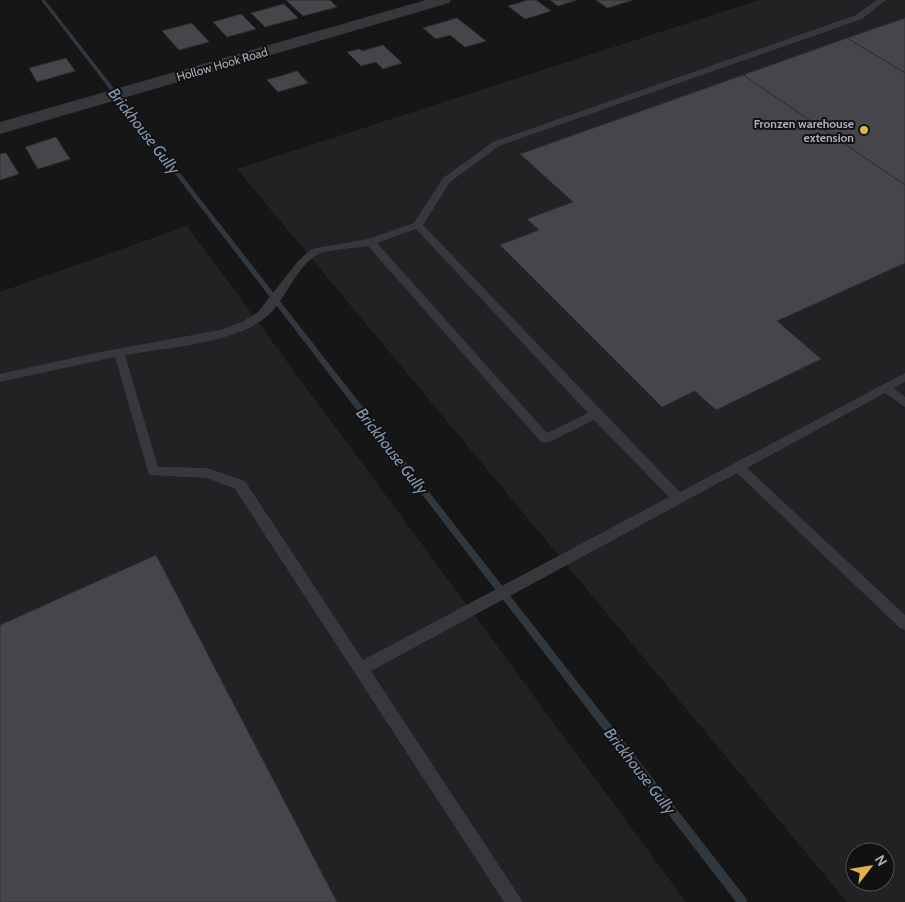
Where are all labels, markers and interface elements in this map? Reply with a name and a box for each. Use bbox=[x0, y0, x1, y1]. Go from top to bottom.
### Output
street label: Hollow Hook Road bbox=[175, 44, 269, 84]
water label: Brickhouse Gully bbox=[104, 84, 184, 178]
place label: Fronzen warehouse extension bbox=[754, 116, 854, 145]
marker: Fronzen warehouse extension bbox=[858, 124, 870, 136]
water label: Brickhouse Gully bbox=[352, 404, 432, 498]
water label: Brickhouse Gully bbox=[600, 724, 680, 818]
north arrow bbox=[845, 842, 895, 892]
text: N bbox=[871, 851, 891, 869]

